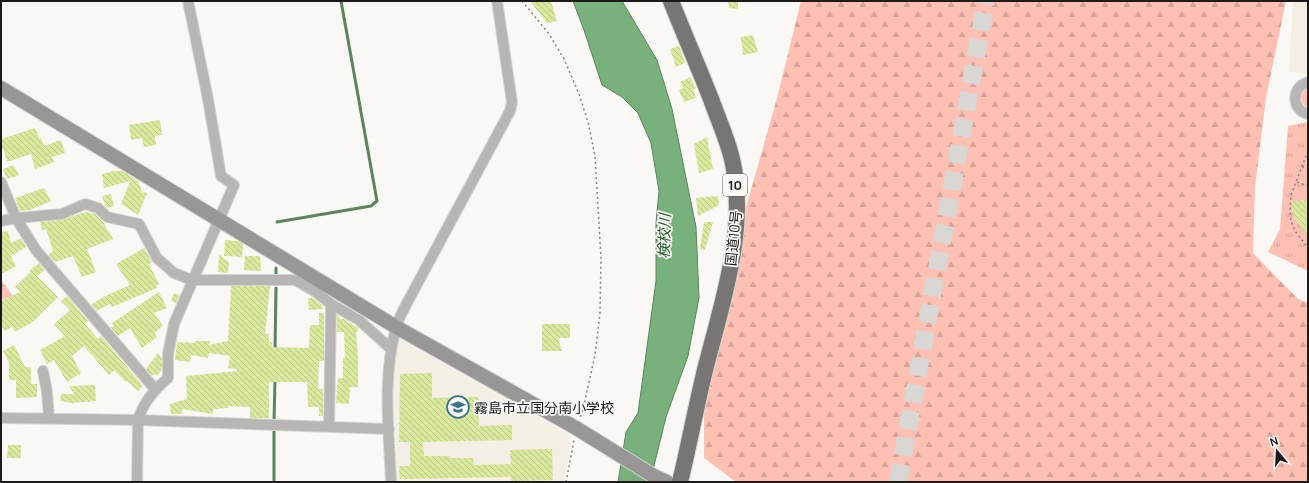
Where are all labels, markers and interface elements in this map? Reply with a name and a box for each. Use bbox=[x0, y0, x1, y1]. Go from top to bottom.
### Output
road number: 10 bbox=[723, 174, 747, 196]
street label: 国道10号 bbox=[721, 209, 745, 267]
water label: 検校川 bbox=[653, 211, 675, 259]
school or university icon: 霧島市立国分南小学校 bbox=[445, 394, 471, 420]
place label: 霧島市立国分南小学校 bbox=[474, 398, 614, 417]
north arrow bbox=[1257, 431, 1297, 471]
text: N bbox=[1268, 433, 1280, 449]

